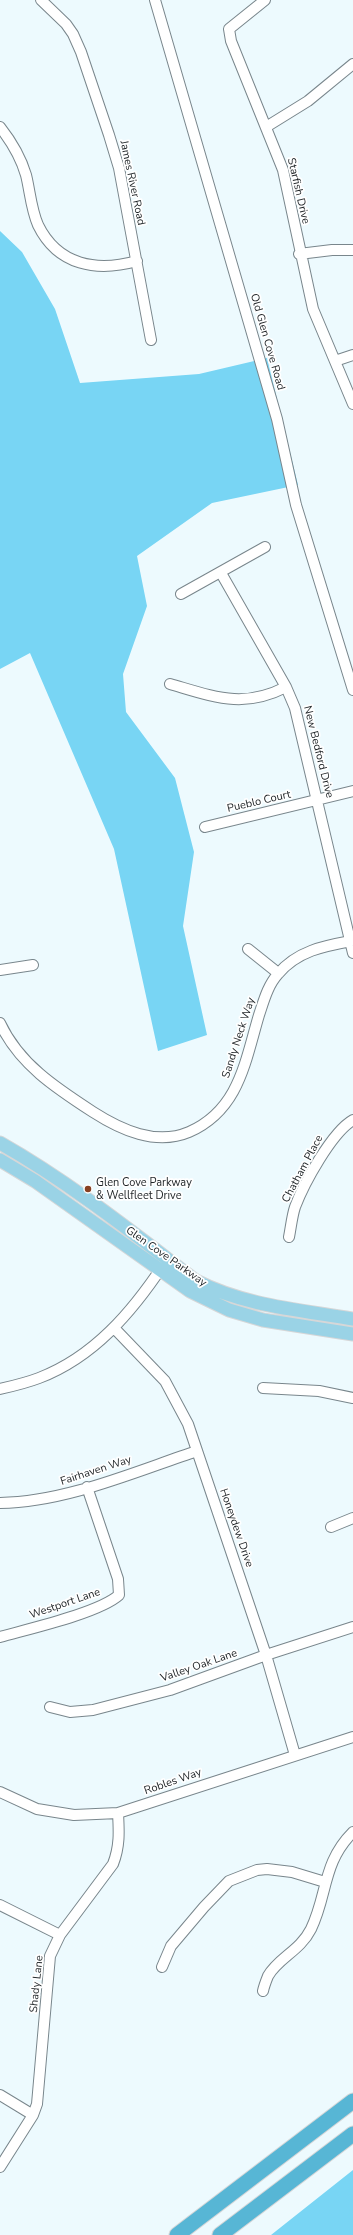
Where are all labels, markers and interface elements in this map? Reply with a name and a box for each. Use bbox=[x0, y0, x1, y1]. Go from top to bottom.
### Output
street label: James River Road bbox=[117, 139, 147, 227]
street label: Starfish Drive bbox=[284, 157, 312, 225]
street label: Old Glen Cove Road bbox=[247, 292, 287, 392]
street label: New Bedford Drive bbox=[300, 705, 336, 799]
street label: Pueblo Court bbox=[226, 788, 292, 816]
street label: Sandy Neck Way bbox=[220, 996, 258, 1080]
street label: Chatham Place bbox=[280, 1133, 326, 1205]
place label: Glen Cove Parkway & Wellfleet Drive bbox=[96, 1176, 192, 1202]
marker: Glen Cove Parkway & Wellfleet Drive bbox=[83, 1184, 93, 1194]
street label: Glen Cove Parkway bbox=[123, 1224, 209, 1290]
street label: Fairhaven Way bbox=[59, 1453, 133, 1489]
street label: Honeydew Drive bbox=[216, 1487, 256, 1569]
street label: Westport Lane bbox=[28, 1586, 102, 1622]
street label: Valley Oak Lane bbox=[159, 1647, 239, 1685]
street label: Robles Way bbox=[143, 1766, 203, 1798]
street label: Shady Lane bbox=[27, 1955, 47, 2013]

